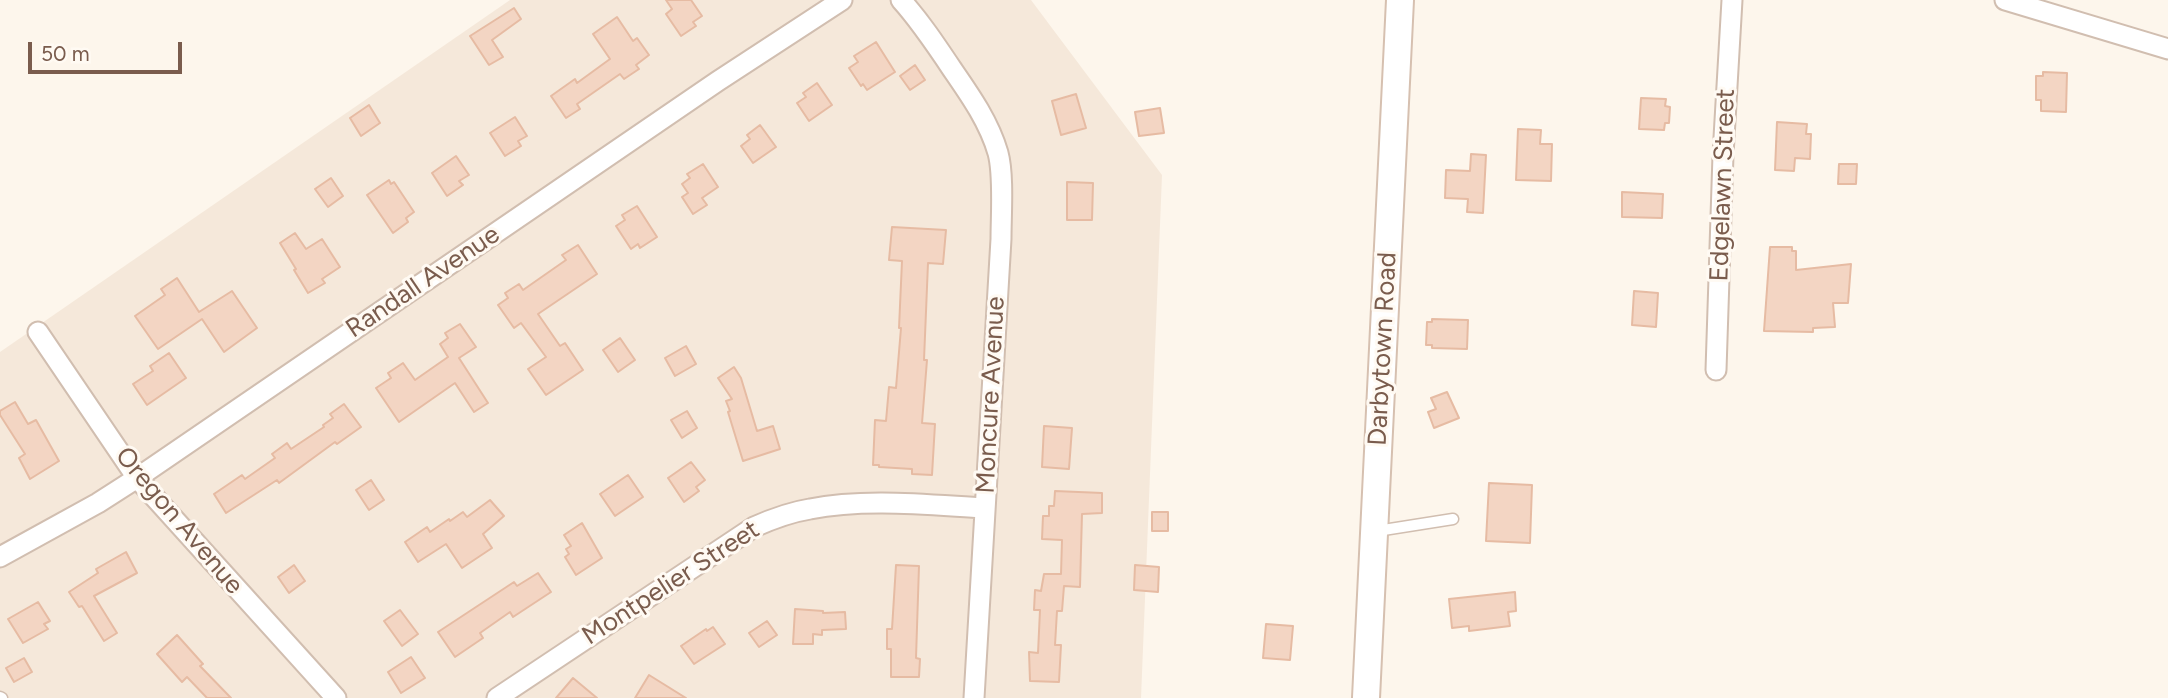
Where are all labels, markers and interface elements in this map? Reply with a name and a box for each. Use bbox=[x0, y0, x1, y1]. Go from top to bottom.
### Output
scale bar bbox=[32, 28, 186, 72]
text: 50 m bbox=[41, 41, 90, 66]
street label: Edgelawn Street bbox=[1704, 88, 1742, 282]
street label: Randall Avenue bbox=[340, 219, 506, 345]
street label: Darbytown Road bbox=[1362, 251, 1404, 447]
street label: Moncure Avenue bbox=[970, 296, 1012, 494]
street label: Oregon Avenue bbox=[108, 441, 250, 601]
street label: Montpelier Street bbox=[577, 514, 765, 652]

